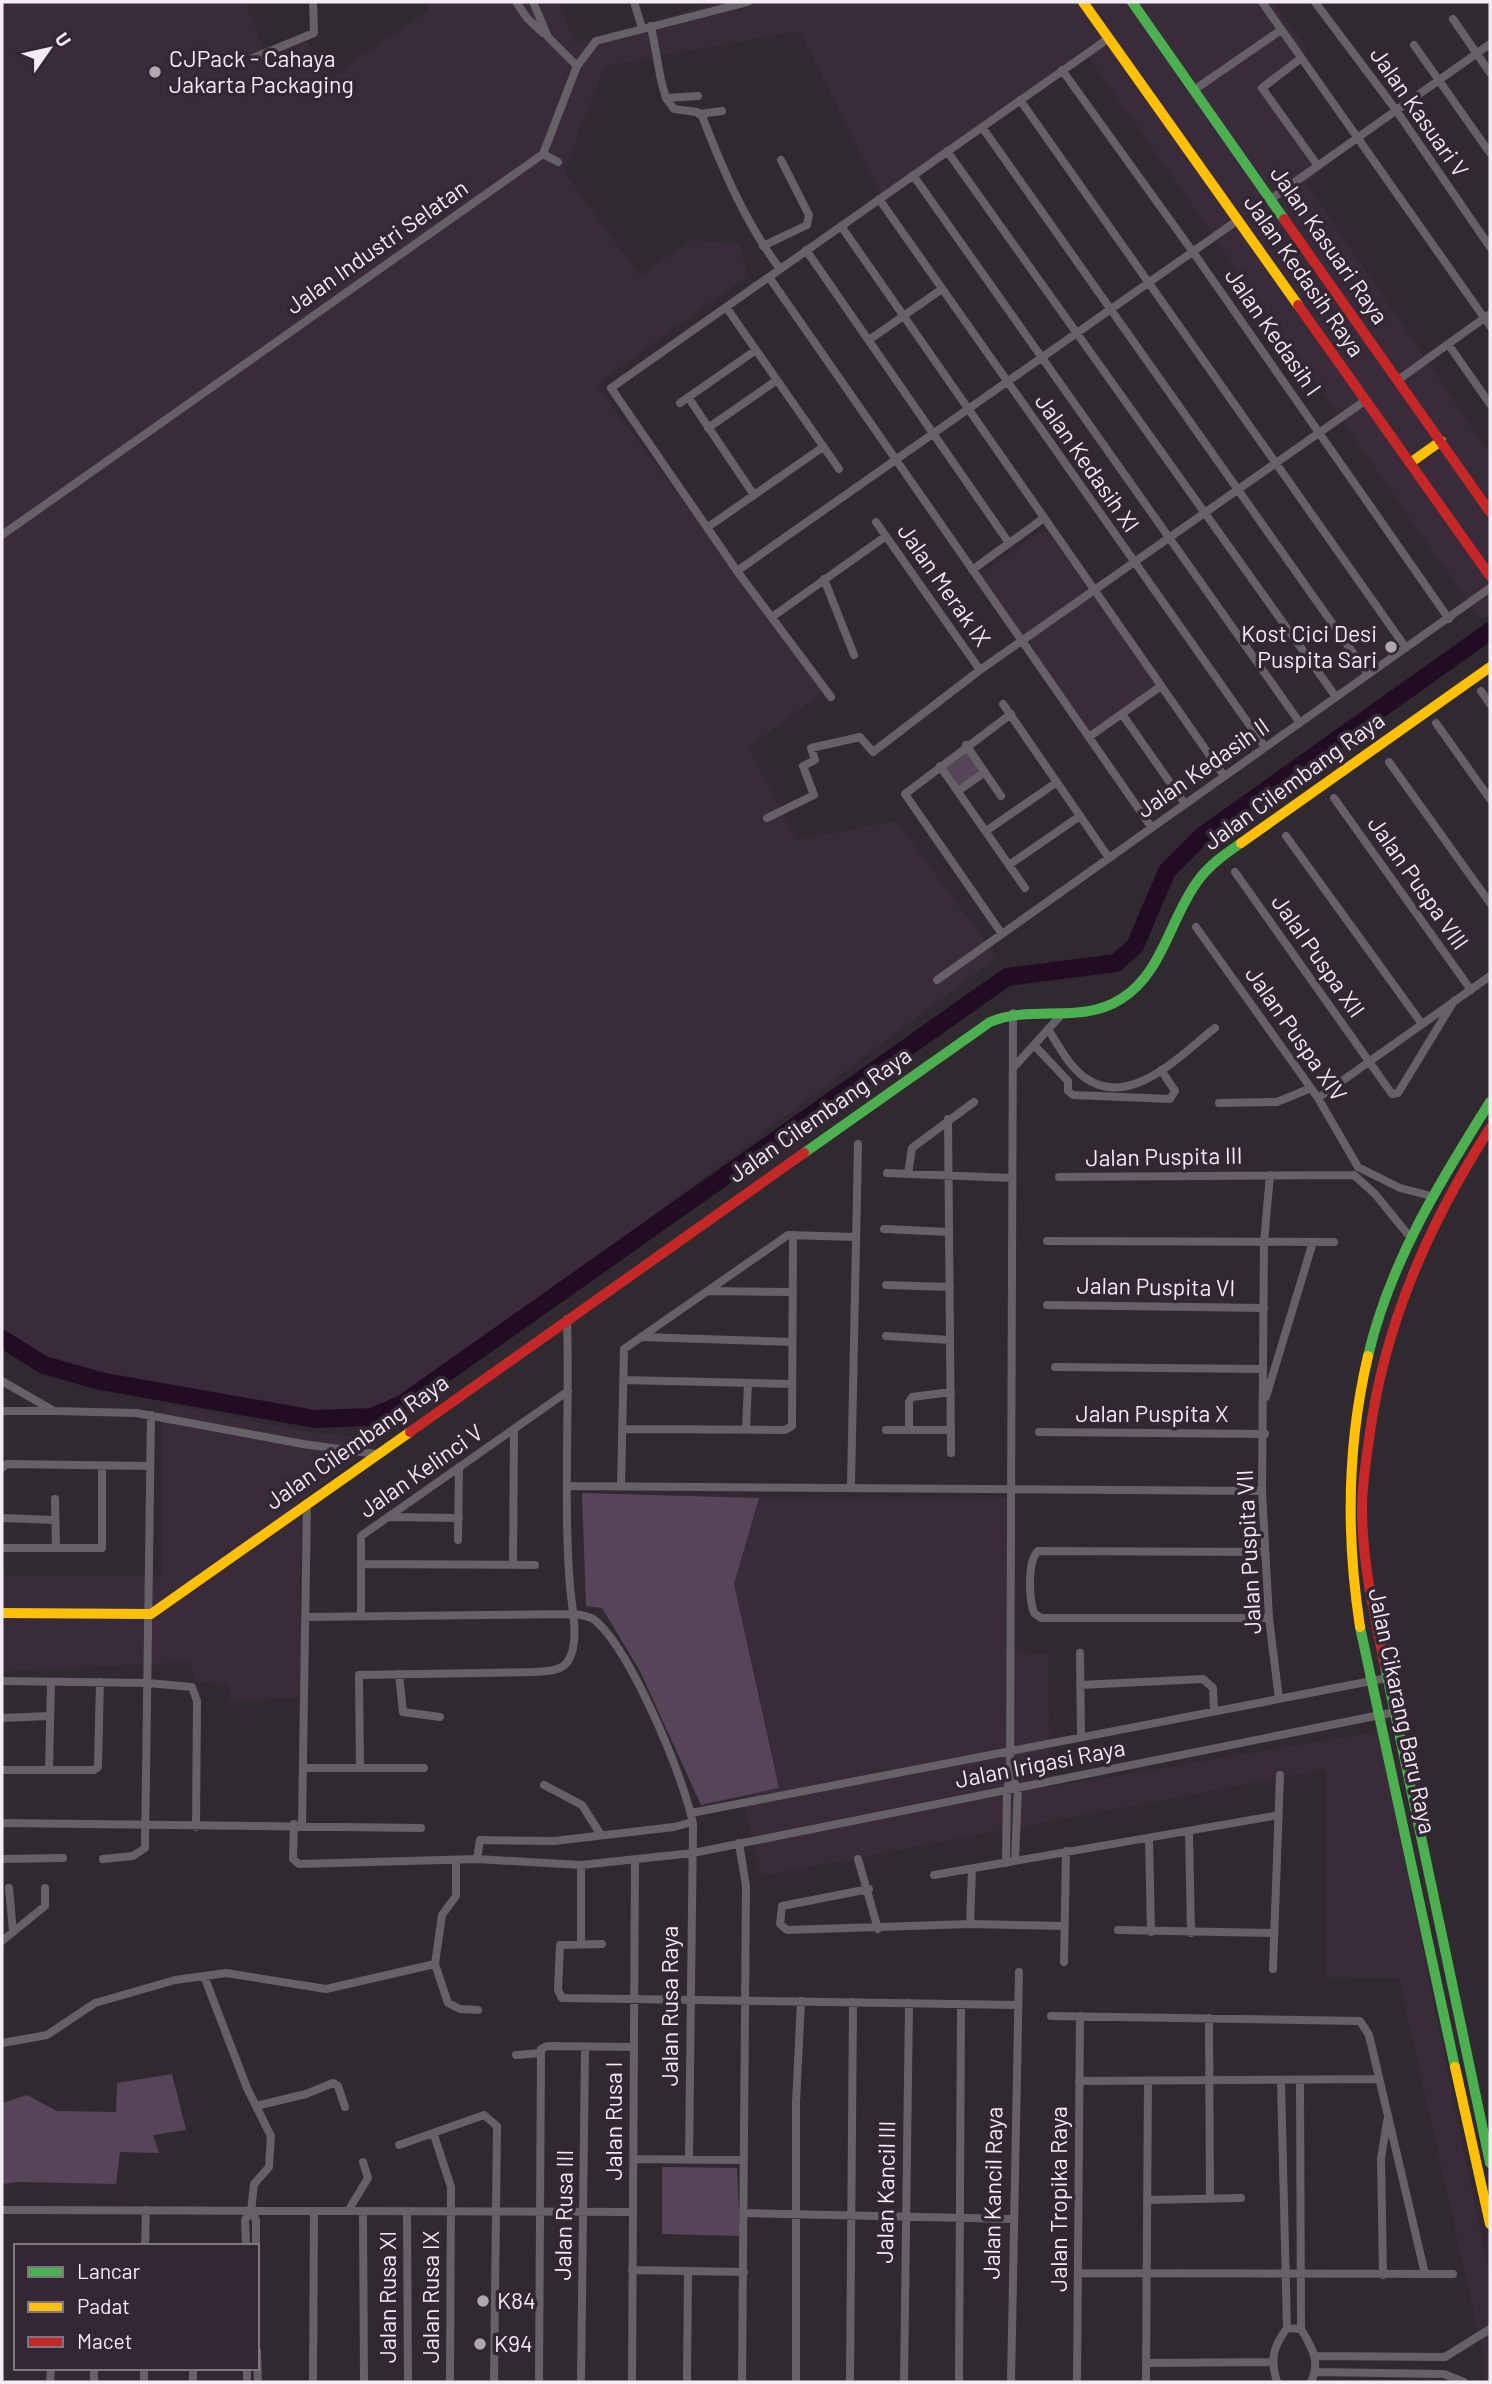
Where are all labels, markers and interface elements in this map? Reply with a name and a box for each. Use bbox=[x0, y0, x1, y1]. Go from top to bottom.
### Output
north arrow bbox=[14, 14, 84, 84]
text: U bbox=[51, 28, 76, 51]
street label: Jalan Kasuari V bbox=[1365, 41, 1475, 182]
place label: CJPack - Cahaya Jakarta Packaging bbox=[169, 44, 354, 98]
marker: CJPack - Cahaya Jakarta Packaging bbox=[147, 64, 163, 80]
street label: Jalan Kasuari Raya bbox=[1265, 160, 1395, 329]
street label: Jalan Industri Selatan bbox=[280, 173, 473, 319]
street label: Jalan Kedasih Raya bbox=[1239, 189, 1371, 362]
street label: Jalan Kedasih I bbox=[1220, 262, 1328, 401]
street label: Jalan Kedasih XI bbox=[1030, 388, 1146, 537]
street label: Jalan Merak IX bbox=[892, 518, 997, 651]
place label: Kost Cici Desi Puspita Sari bbox=[1241, 619, 1377, 673]
marker: Kost Cici Desi Puspita Sari bbox=[1383, 639, 1399, 655]
street label: Jalan Cilembang Raya bbox=[1197, 705, 1389, 855]
street label: Jalan Kedasih II bbox=[1131, 711, 1274, 823]
street label: Jalan Puspa VIII bbox=[1362, 810, 1475, 955]
street label: Jalal Puspa XII bbox=[1266, 889, 1371, 1022]
street label: Jalan Puspa XIV bbox=[1240, 961, 1354, 1106]
street label: Jalan Cilembang Raya bbox=[723, 1041, 916, 1188]
street label: Jalan Puspita III bbox=[1085, 1141, 1243, 1171]
street label: Jalan Puspita VI bbox=[1076, 1271, 1236, 1301]
street label: Jalan Cilembang Raya bbox=[260, 1368, 453, 1515]
street label: Jalan Puspita X bbox=[1076, 1399, 1228, 1427]
street label: Jalan Kelinci V bbox=[353, 1417, 488, 1523]
street label: Jalan Puspita VII bbox=[1230, 1469, 1266, 1635]
street label: Jalan Cikarang Baru Raya bbox=[1363, 1585, 1443, 1836]
street label: Jalan Irigasi Raya bbox=[952, 1733, 1127, 1793]
street label: Jalan Rusa Raya bbox=[655, 1926, 683, 2086]
street label: Jalan Rusa I bbox=[599, 2062, 627, 2180]
street label: Jalan Kancil Raya bbox=[976, 2106, 1008, 2280]
street label: Jalan Tropika Raya bbox=[1044, 2106, 1072, 2292]
street label: Jalan Kancil III bbox=[870, 2120, 900, 2264]
street label: Jalan Rusa III bbox=[548, 2149, 578, 2281]
street label: Jalan Rusa XI bbox=[373, 2231, 401, 2363]
street label: Jalan Rusa IX bbox=[416, 2231, 444, 2363]
legend bbox=[14, 2244, 259, 2370]
text: Lancar bbox=[77, 2258, 140, 2283]
place label: K84 bbox=[497, 2286, 536, 2314]
text: Padat bbox=[77, 2293, 130, 2318]
marker: K84 bbox=[475, 2293, 491, 2309]
text: Macet bbox=[77, 2328, 132, 2353]
place label: K94 bbox=[494, 2329, 533, 2357]
marker: K94 bbox=[472, 2336, 488, 2352]

